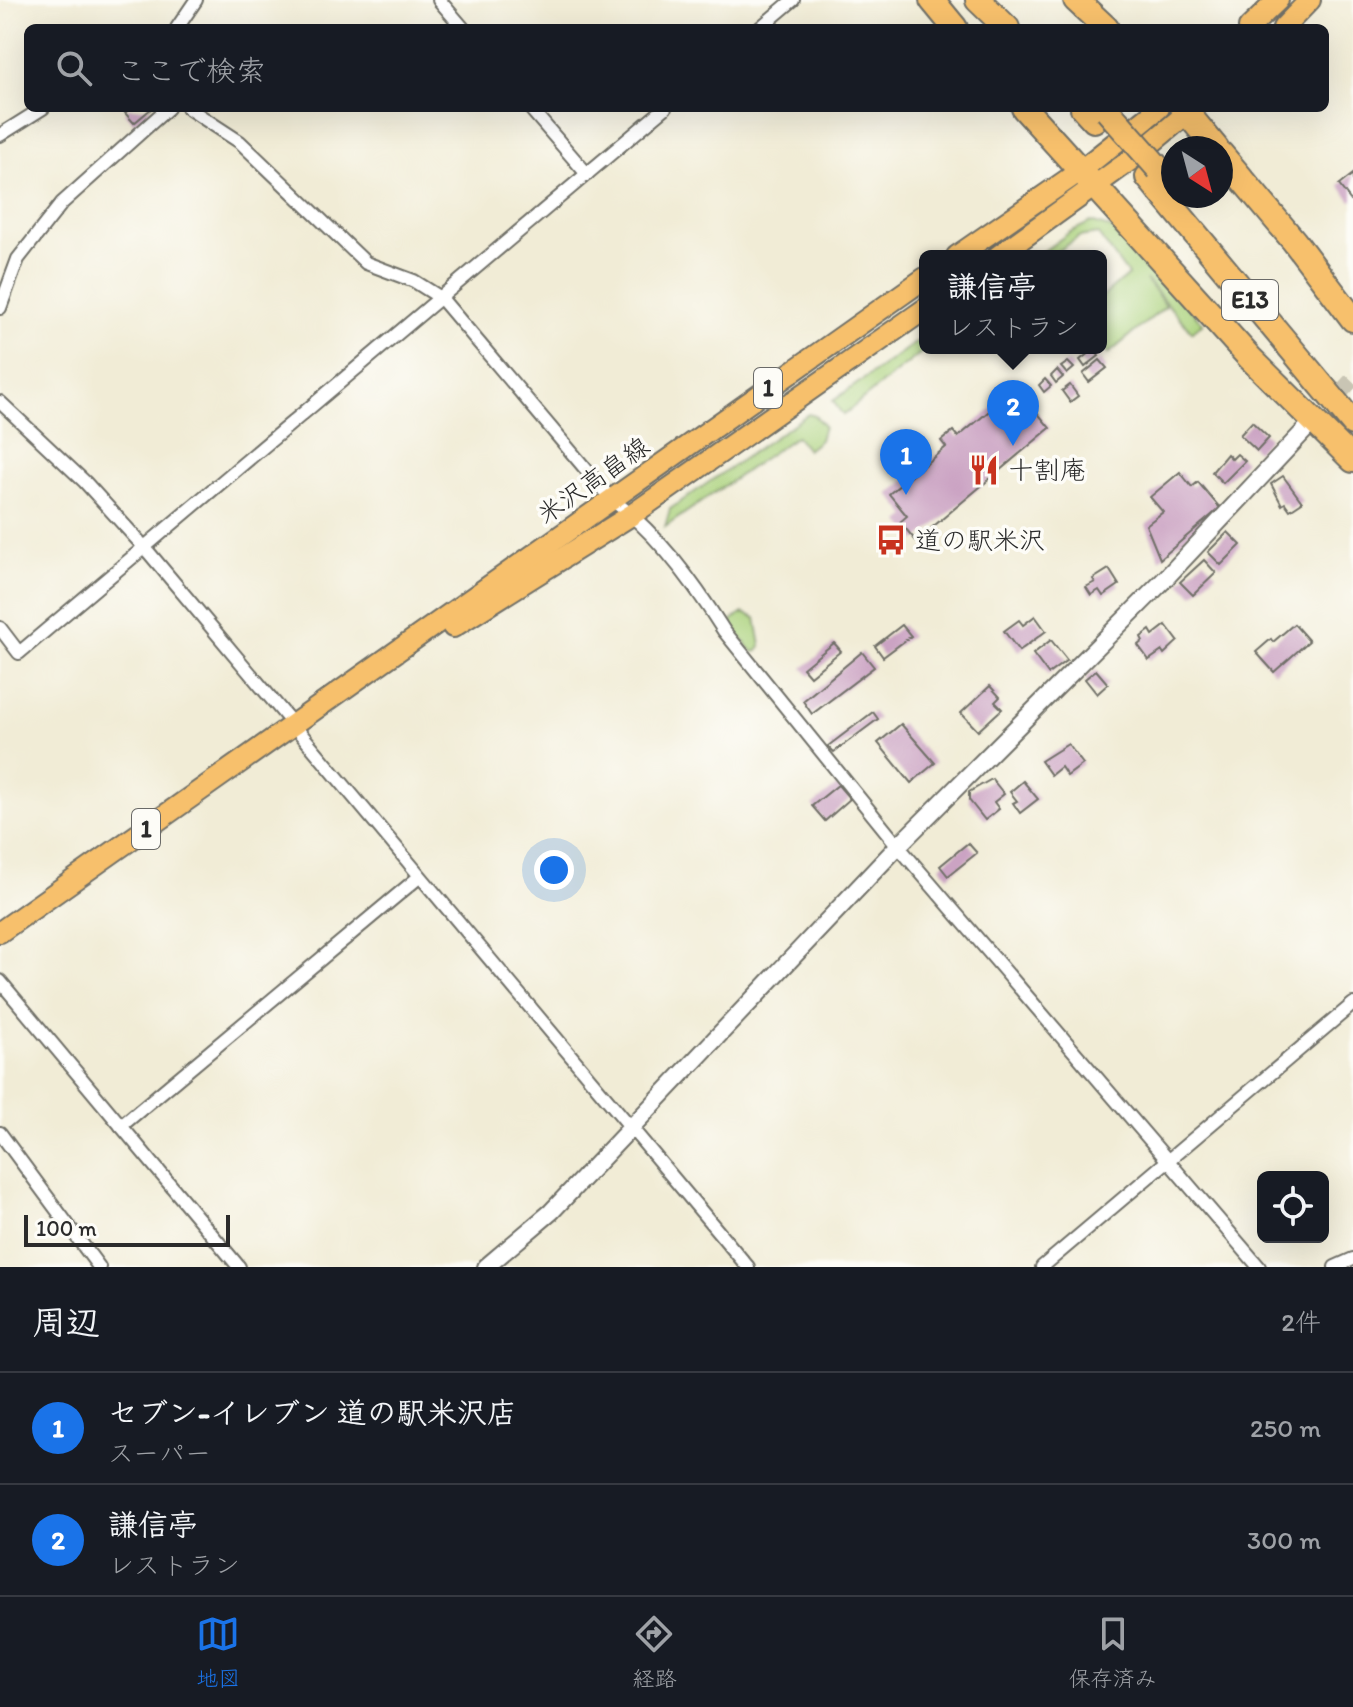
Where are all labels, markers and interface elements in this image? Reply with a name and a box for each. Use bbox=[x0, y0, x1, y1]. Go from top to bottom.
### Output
search box bbox=[24, 24, 1329, 112]
icon: search bbox=[52, 46, 96, 90]
text: ここで検索 bbox=[116, 52, 266, 89]
north arrow bbox=[1161, 136, 1233, 208]
popup bbox=[919, 250, 1107, 354]
text: 謙信亭 bbox=[947, 268, 1037, 305]
road number: E13 bbox=[1222, 280, 1278, 320]
text: レストラン bbox=[947, 311, 1079, 343]
road number: 1 bbox=[754, 368, 782, 408]
pin: 2 bbox=[987, 380, 1039, 446]
pin: 1 bbox=[880, 429, 932, 495]
street label: 米沢高畠線 bbox=[531, 430, 655, 530]
restaurant icon: 十割庵 bbox=[967, 453, 1001, 487]
place label: 十割庵 bbox=[1008, 454, 1086, 486]
bus stop icon: 道の駅米沢 bbox=[874, 523, 908, 557]
place label: 道の駅米沢 bbox=[915, 524, 1045, 556]
road number: 1 bbox=[132, 809, 160, 849]
your location bbox=[534, 850, 574, 890]
map controls bbox=[1257, 1171, 1329, 1243]
button: locate bbox=[1257, 1171, 1329, 1243]
scale bar bbox=[24, 1211, 230, 1247]
text: 100 m bbox=[36, 1215, 97, 1242]
text: 周辺 bbox=[32, 1302, 100, 1343]
text: 2件 bbox=[1281, 1306, 1321, 1338]
text: セブン-イレブン 道の駅米沢店 bbox=[108, 1394, 517, 1431]
text: 1 bbox=[52, 1412, 64, 1444]
text: 250 m bbox=[1250, 1412, 1321, 1444]
text: スーパー bbox=[108, 1437, 211, 1469]
text: 謙信亭 bbox=[108, 1506, 198, 1543]
text: 2 bbox=[51, 1524, 65, 1556]
text: 300 m bbox=[1247, 1524, 1321, 1556]
text: レストラン bbox=[108, 1549, 240, 1581]
tab: 地図 bbox=[196, 1612, 240, 1692]
tab: 経路 bbox=[632, 1612, 677, 1692]
tab: 保存済み bbox=[1069, 1612, 1157, 1692]

